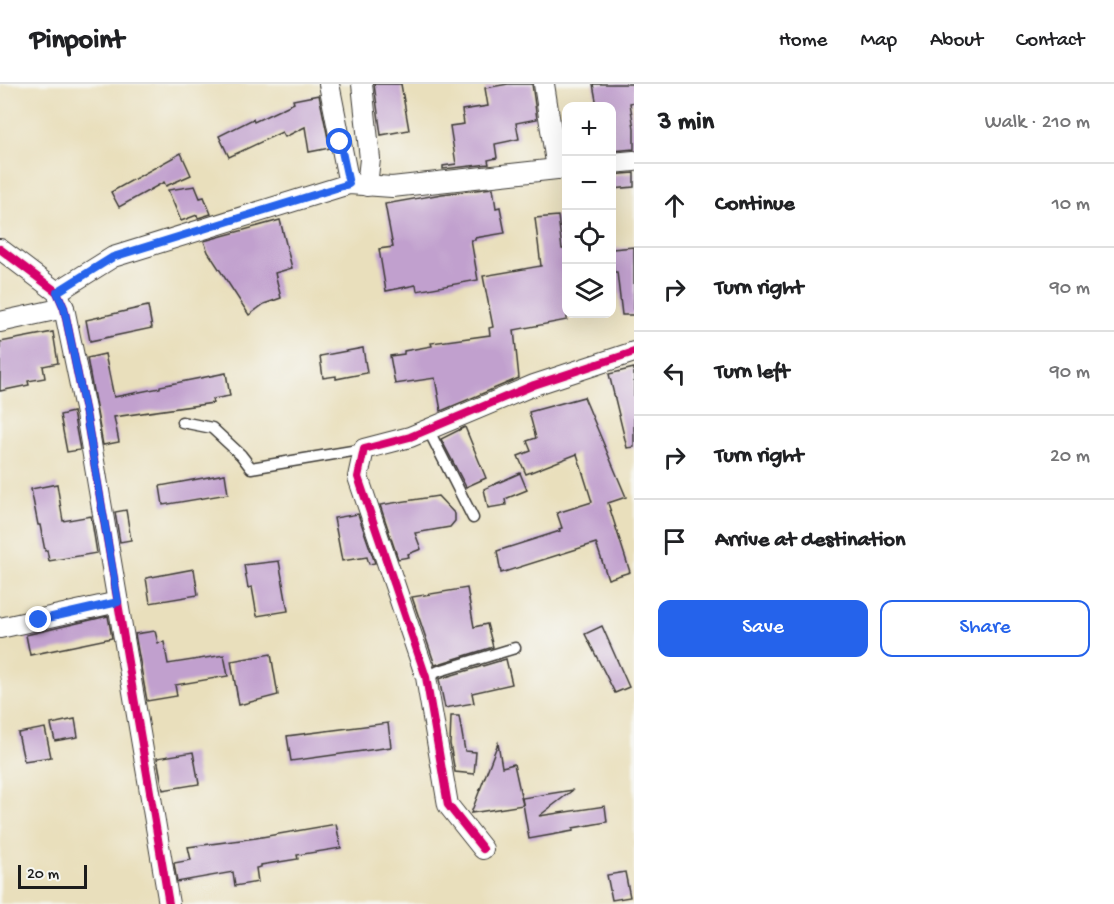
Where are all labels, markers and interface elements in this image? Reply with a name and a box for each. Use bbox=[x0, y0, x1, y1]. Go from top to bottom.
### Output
text: Pinpoint bbox=[30, 25, 124, 58]
text: Home bbox=[779, 29, 827, 54]
text: Map bbox=[860, 29, 897, 54]
text: About bbox=[930, 29, 983, 54]
text: Contact bbox=[1016, 29, 1084, 54]
map controls bbox=[562, 102, 616, 318]
button: + bbox=[562, 102, 616, 156]
text: 3 min bbox=[658, 108, 714, 139]
text: Walk · 210 m bbox=[985, 112, 1090, 135]
route start bbox=[326, 128, 352, 154]
button: − bbox=[562, 156, 616, 210]
icon: ahead bbox=[658, 189, 691, 222]
text: Continue bbox=[715, 192, 795, 218]
text: 10 m bbox=[1052, 194, 1090, 217]
button: locate bbox=[562, 210, 616, 264]
button: layers bbox=[562, 264, 616, 318]
icon: right bbox=[658, 273, 691, 306]
text: Turn right bbox=[715, 276, 803, 302]
text: 90 m bbox=[1050, 278, 1090, 301]
icon: left bbox=[658, 357, 691, 390]
text: Turn left bbox=[715, 360, 789, 386]
text: 90 m bbox=[1050, 362, 1090, 385]
icon: right bbox=[658, 441, 691, 474]
text: Turn right bbox=[715, 444, 803, 470]
text: 20 m bbox=[1050, 446, 1090, 469]
icon: arrive bbox=[658, 525, 691, 558]
text: Arrive at destination bbox=[715, 528, 905, 554]
button: Save bbox=[658, 600, 868, 657]
button: Share bbox=[880, 600, 1090, 657]
route end bbox=[25, 606, 51, 632]
scale bar bbox=[18, 862, 87, 890]
text: 20 m bbox=[27, 866, 59, 885]

